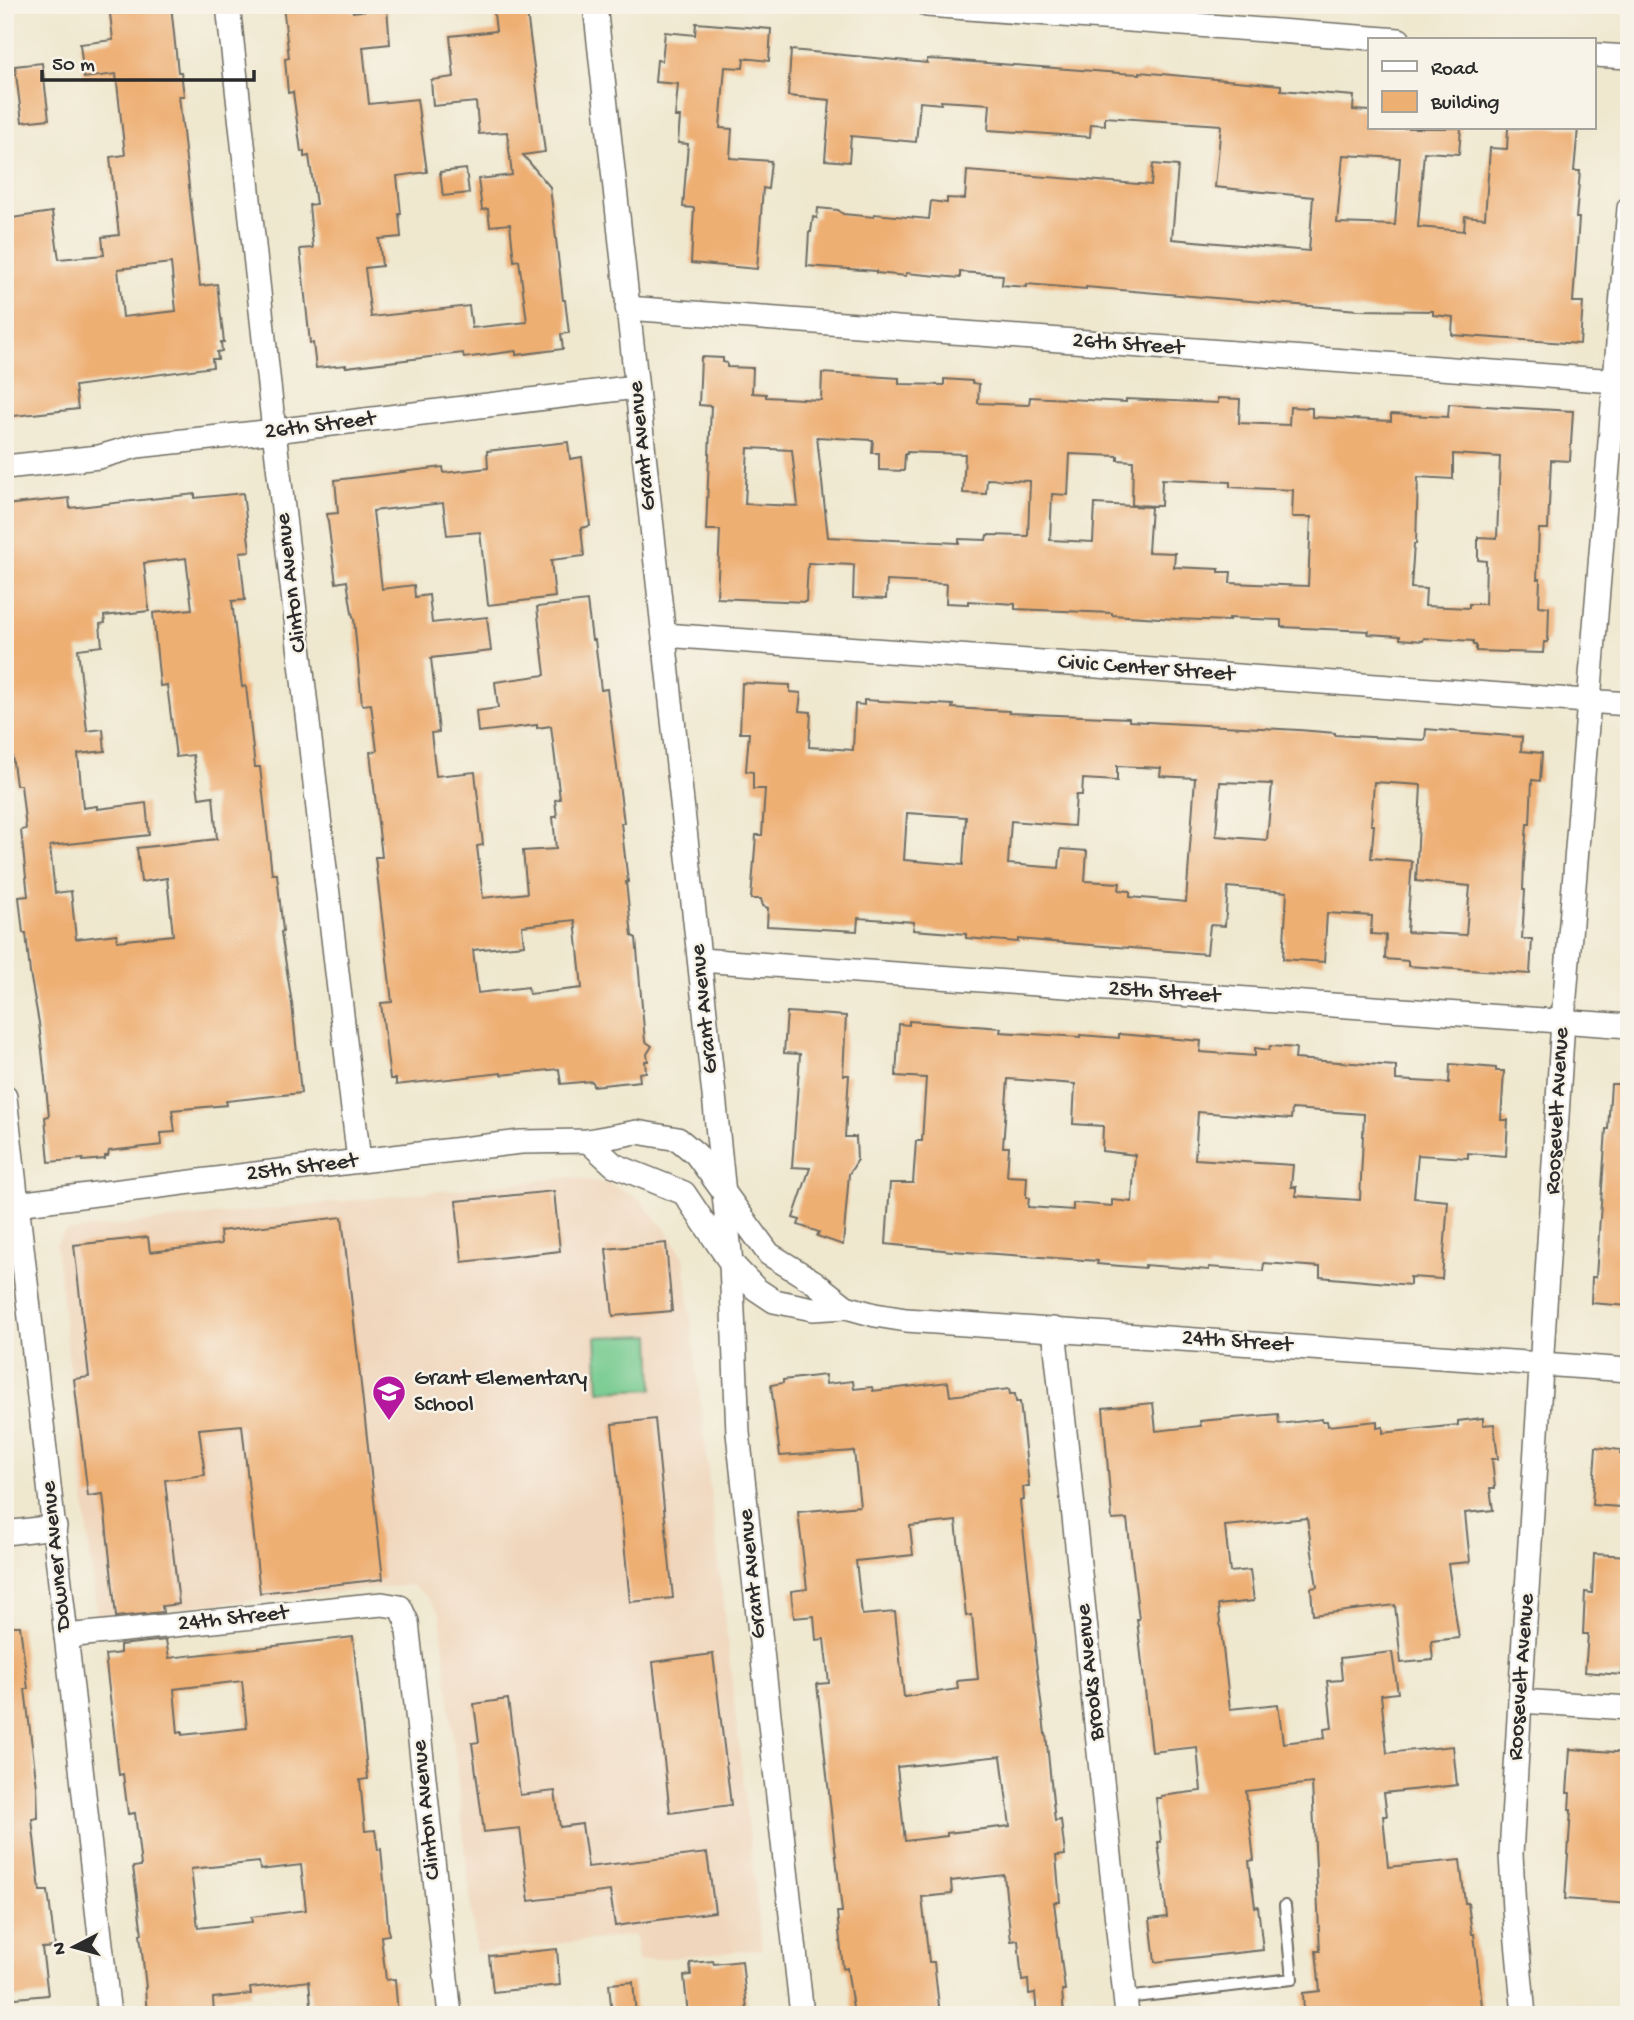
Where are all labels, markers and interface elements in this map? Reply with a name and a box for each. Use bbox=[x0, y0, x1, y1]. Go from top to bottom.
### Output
scale bar bbox=[42, 38, 254, 82]
legend bbox=[1368, 38, 1596, 130]
text: 50 m bbox=[52, 54, 95, 79]
text: Road bbox=[1431, 58, 1479, 83]
text: Building bbox=[1430, 92, 1500, 117]
street label: 26th Street bbox=[1071, 328, 1186, 362]
street label: Grant Avenue bbox=[623, 379, 663, 512]
street label: 26th Street bbox=[263, 406, 379, 446]
street label: Clinton Avenue bbox=[270, 511, 314, 654]
street label: Civic Center Street bbox=[1057, 649, 1237, 689]
street label: Grant Avenue bbox=[685, 942, 725, 1075]
street label: 25th Street bbox=[1107, 976, 1222, 1010]
street label: Roosevelt Avenue bbox=[1540, 1026, 1576, 1195]
street label: 25th Street bbox=[245, 1148, 361, 1188]
street label: 24th Street bbox=[1181, 1325, 1295, 1359]
place label: Grant Elementary School bbox=[414, 1366, 587, 1419]
school or university icon: Grant Elementary School bbox=[370, 1373, 408, 1422]
street label: Downer Avenue bbox=[36, 1479, 78, 1634]
street label: Grant Avenue bbox=[733, 1507, 773, 1640]
street label: Roosevelt Avenue bbox=[1503, 1591, 1541, 1761]
street label: 24th Street bbox=[177, 1600, 291, 1638]
street label: Brooks Avenue bbox=[1070, 1601, 1112, 1743]
street label: Clinton Avenue bbox=[406, 1738, 448, 1881]
north arrow bbox=[38, 1912, 108, 1982]
text: N bbox=[48, 1941, 73, 1956]

